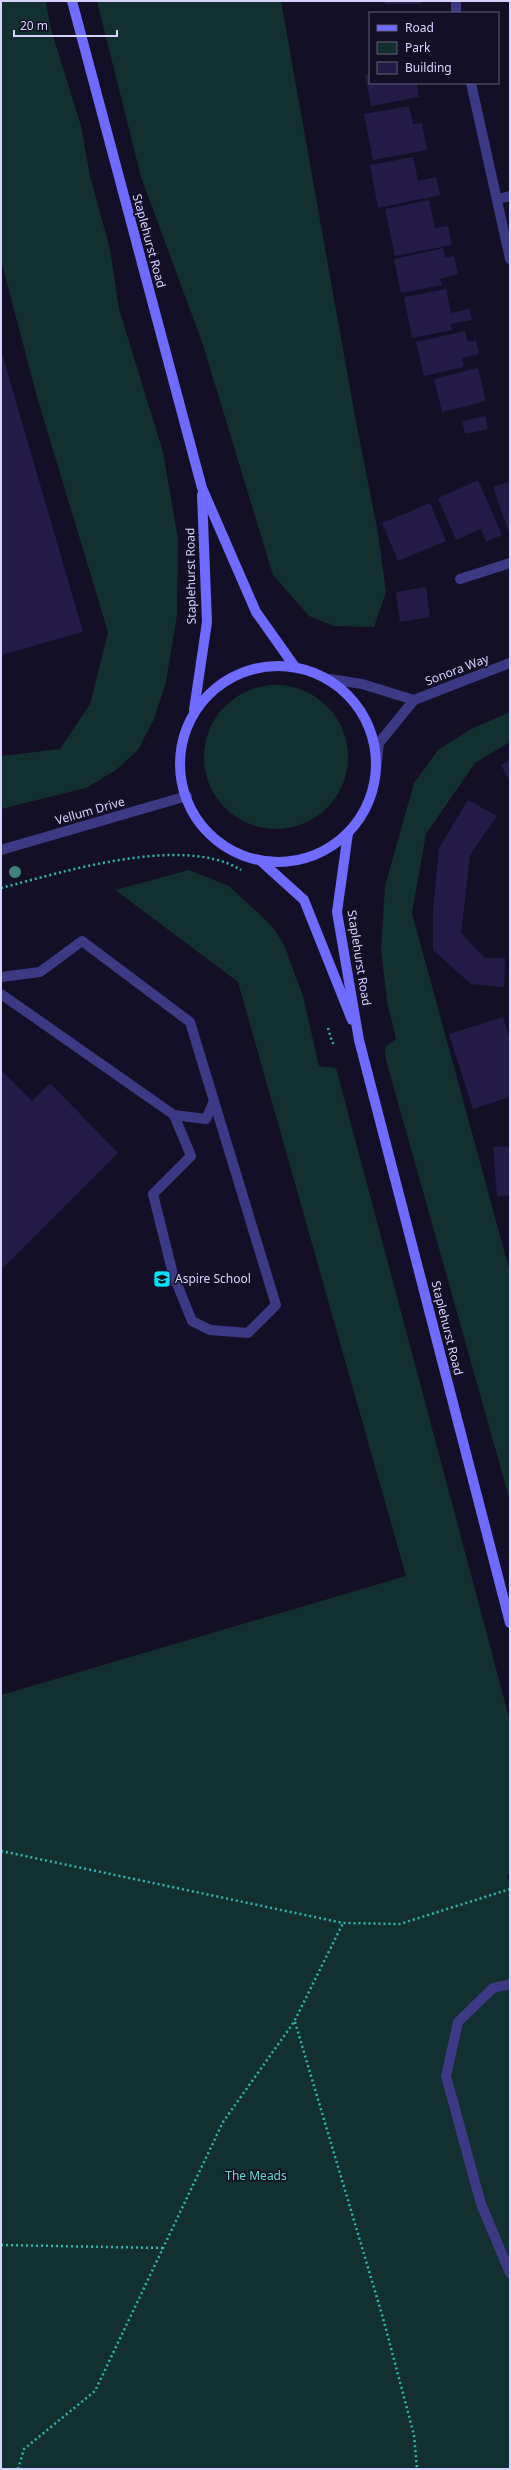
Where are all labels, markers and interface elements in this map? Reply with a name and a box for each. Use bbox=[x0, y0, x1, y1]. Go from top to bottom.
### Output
scale bar bbox=[14, 12, 117, 38]
legend bbox=[369, 12, 499, 84]
text: 20 m bbox=[20, 17, 48, 34]
text: Road bbox=[405, 19, 434, 36]
text: Park bbox=[405, 39, 431, 56]
text: Building bbox=[405, 59, 452, 76]
street label: Staplehurst Road bbox=[129, 192, 170, 290]
street label: Staplehurst Road bbox=[181, 528, 200, 625]
street label: Sonora Way bbox=[423, 649, 492, 689]
street label: Vellum Drive bbox=[53, 792, 127, 829]
street label: Staplehurst Road bbox=[344, 909, 375, 1007]
school or university icon: Aspire School bbox=[152, 1269, 172, 1289]
place label: Aspire School bbox=[175, 1270, 251, 1287]
street label: Staplehurst Road bbox=[428, 1279, 467, 1377]
park label: The Meads bbox=[225, 2167, 287, 2184]

